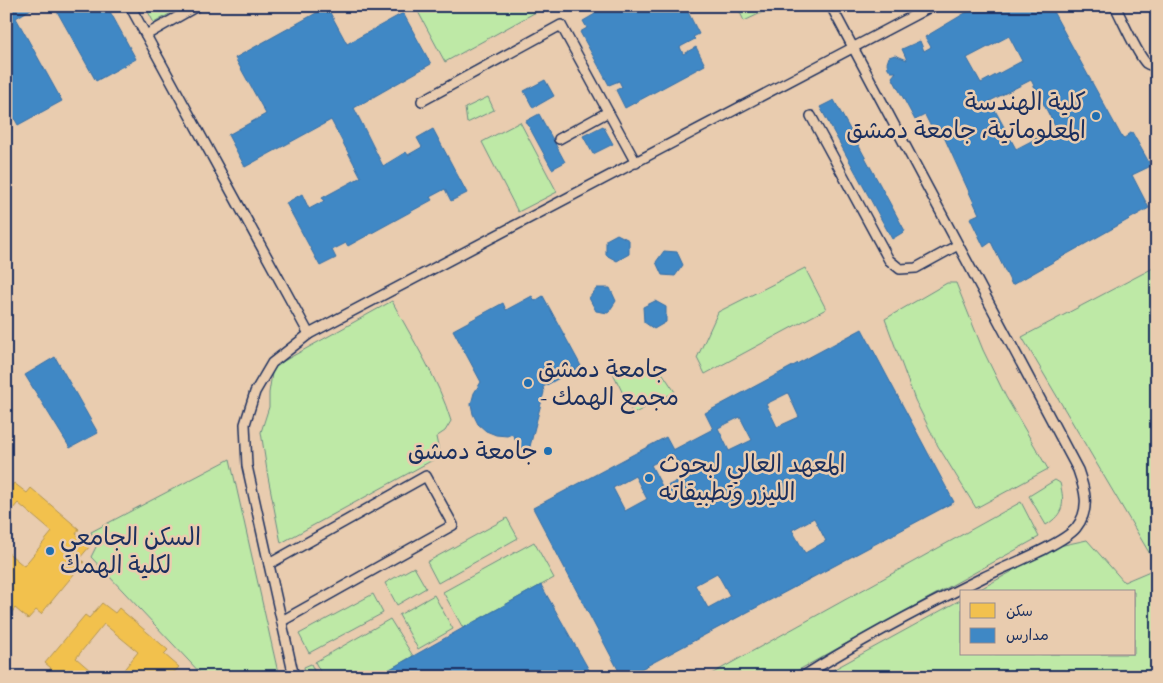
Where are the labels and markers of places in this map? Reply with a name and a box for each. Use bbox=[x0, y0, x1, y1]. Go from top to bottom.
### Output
place label: كلية الهندسة المعلوماتية، جامعة دمشق bbox=[846, 87, 1086, 145]
marker: كلية الهندسة المعلوماتية، جامعة دمشق bbox=[1090, 110, 1102, 122]
place label: جامعة دمشق - مجمع الهمك bbox=[538, 354, 679, 414]
marker: جامعة دمشق - مجمع الهمك bbox=[522, 377, 534, 389]
place label: جامعة دمشق bbox=[408, 436, 538, 466]
marker: جامعة دمشق bbox=[542, 445, 554, 457]
place label: المعهد العالي لبحوث الليزر وتطبيقاته bbox=[659, 449, 846, 507]
marker: المعهد العالي لبحوث الليزر وتطبيقاته bbox=[643, 472, 655, 484]
place label: السكن الجامعي لكلية الهمك bbox=[60, 522, 201, 580]
marker: السكن الجامعي لكلية الهمك bbox=[44, 545, 56, 557]

